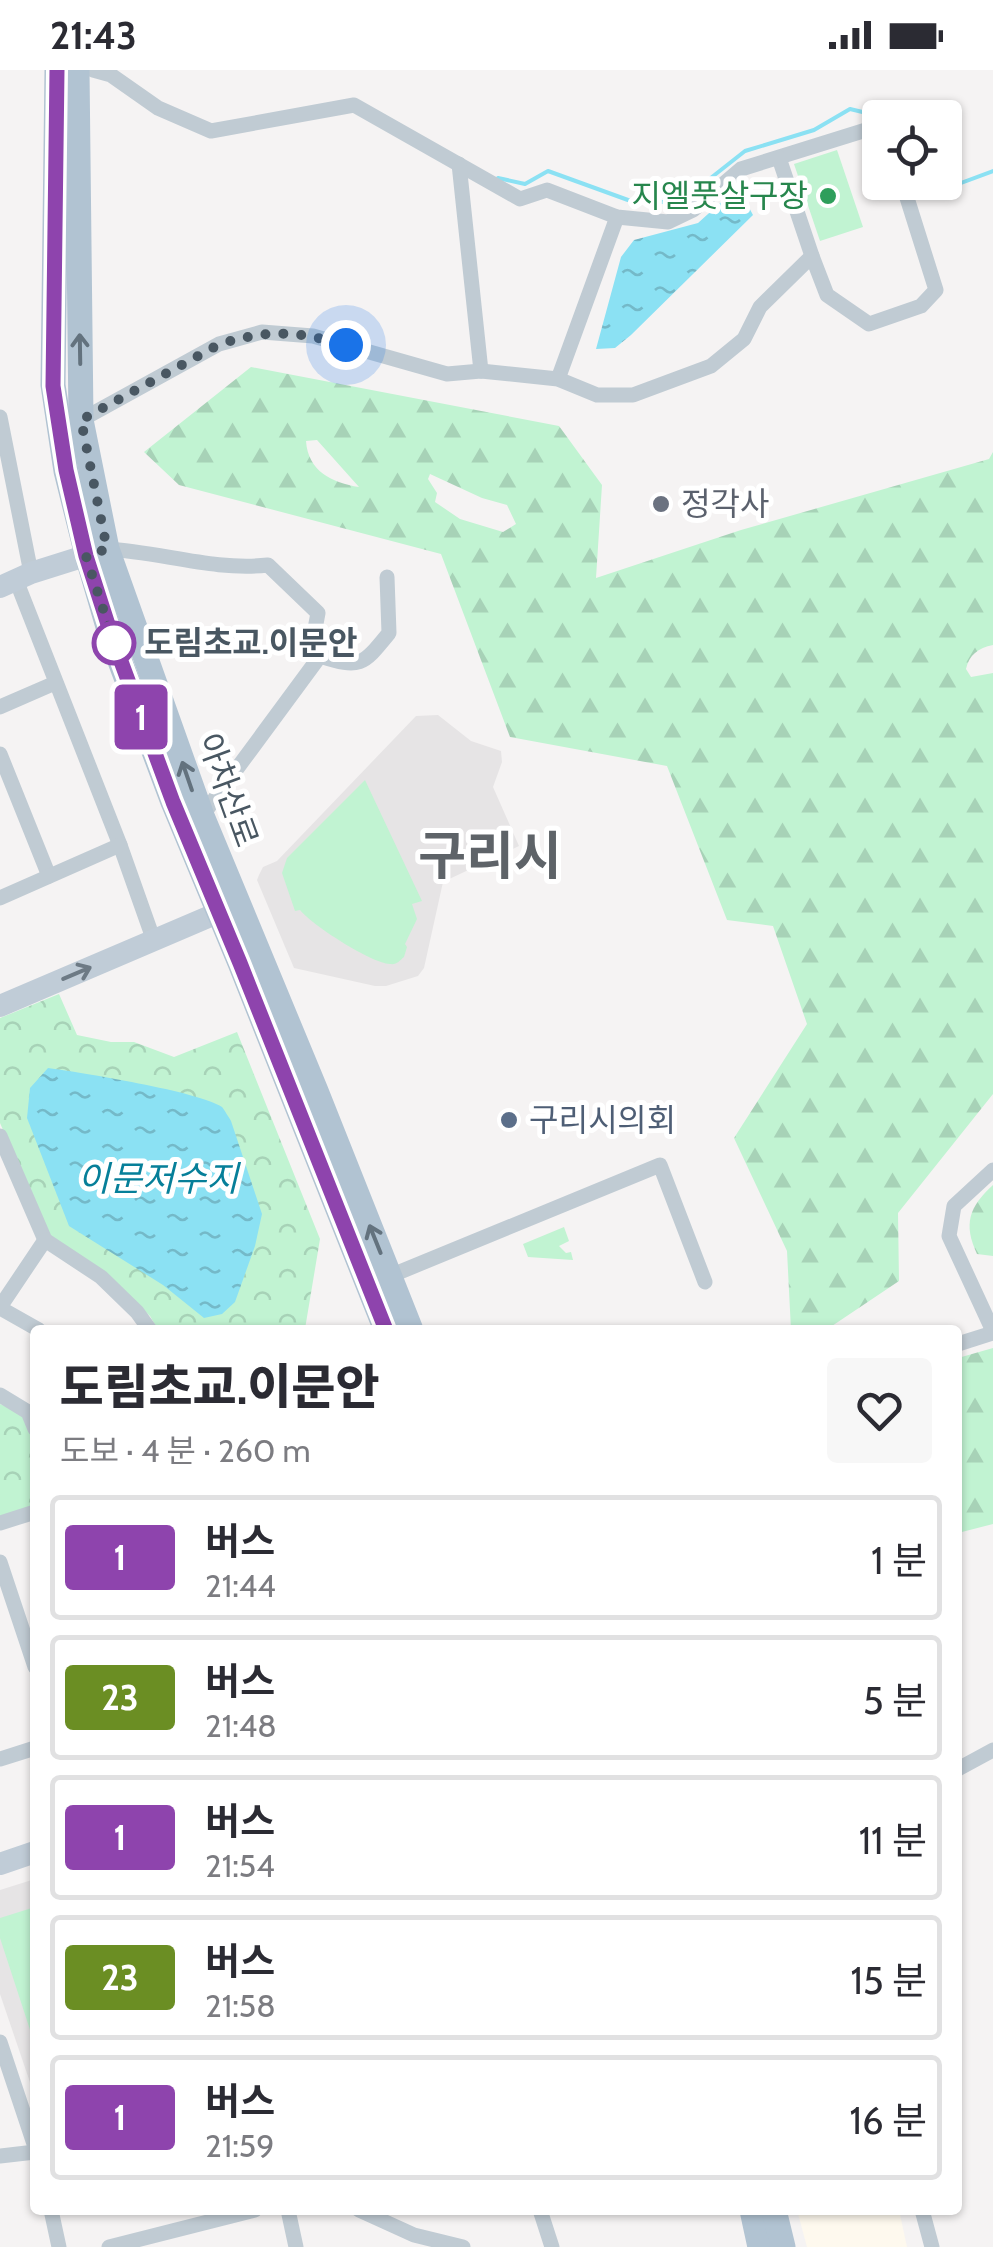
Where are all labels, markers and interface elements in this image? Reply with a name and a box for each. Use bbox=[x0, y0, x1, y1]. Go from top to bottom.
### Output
text: 21:43 bbox=[50, 12, 137, 59]
map controls bbox=[862, 100, 962, 200]
button: locate bbox=[862, 100, 962, 200]
place label: 지엘풋살구장 bbox=[631, 176, 808, 215]
marker: 지엘풋살구장 bbox=[817, 185, 839, 207]
your location bbox=[321, 320, 371, 370]
one-way arrow bbox=[70, 334, 90, 366]
place label: 정각사 bbox=[681, 484, 769, 523]
marker: 정각사 bbox=[650, 493, 672, 515]
marker: 도림초교.이문안 bbox=[93, 622, 135, 664]
place label: 도림초교.이문안 bbox=[144, 623, 357, 662]
line badge: 1 bbox=[108, 684, 174, 750]
text: 1 bbox=[135, 696, 147, 739]
street label: 아차산로 bbox=[190, 728, 267, 852]
one-way arrow bbox=[177, 761, 195, 793]
district label: 구리시 bbox=[418, 824, 562, 887]
one-way arrow bbox=[61, 963, 92, 981]
place label: 구리시의회 bbox=[529, 1100, 676, 1139]
marker: 구리시의회 bbox=[498, 1109, 520, 1131]
water label: 이문저수지 bbox=[77, 1157, 241, 1200]
one-way arrow bbox=[365, 1225, 383, 1255]
text: 도림초교.이문안 bbox=[60, 1358, 380, 1416]
button: heart bbox=[827, 1358, 932, 1463]
text: 도보 · 4 분 · 260 m bbox=[60, 1431, 311, 1470]
text: 버스 bbox=[205, 1518, 275, 1565]
text: 1 bbox=[114, 1536, 126, 1579]
text: 1 분 bbox=[871, 1537, 927, 1584]
text: 21:44 bbox=[205, 1566, 276, 1605]
text: 버스 bbox=[205, 1658, 275, 1705]
text: 23 bbox=[101, 1676, 139, 1719]
text: 5 분 bbox=[863, 1677, 927, 1724]
text: 21:48 bbox=[205, 1706, 277, 1745]
text: 버스 bbox=[205, 1798, 275, 1845]
text: 1 bbox=[114, 1816, 126, 1859]
text: 11 분 bbox=[859, 1817, 927, 1864]
text: 21:54 bbox=[205, 1846, 275, 1885]
text: 버스 bbox=[205, 1938, 275, 1985]
text: 23 bbox=[101, 1956, 139, 1999]
text: 15 분 bbox=[851, 1957, 927, 2004]
text: 21:58 bbox=[205, 1986, 276, 2025]
text: 버스 bbox=[205, 2078, 275, 2125]
text: 1 bbox=[114, 2096, 126, 2139]
text: 16 분 bbox=[850, 2097, 927, 2144]
text: 21:59 bbox=[205, 2126, 274, 2165]

